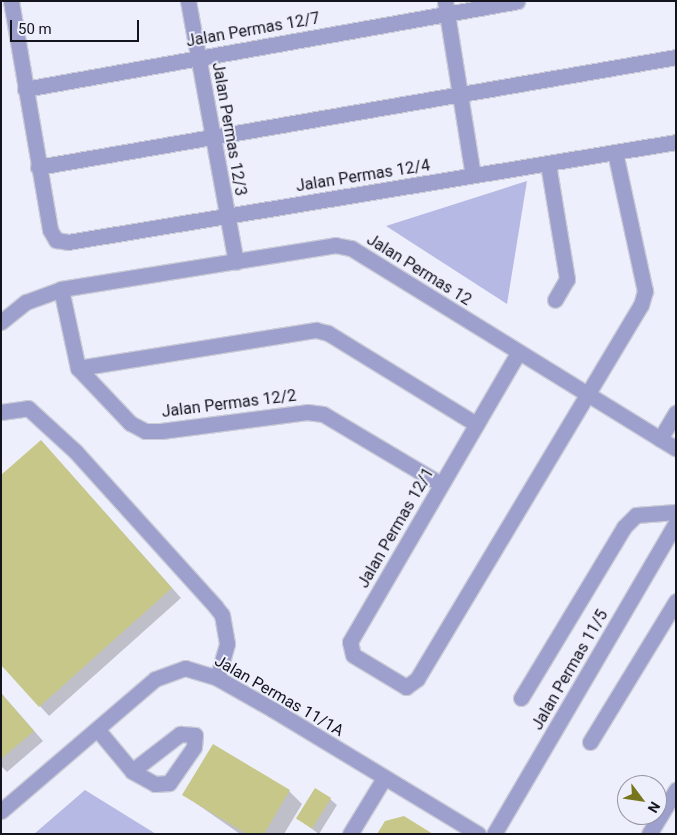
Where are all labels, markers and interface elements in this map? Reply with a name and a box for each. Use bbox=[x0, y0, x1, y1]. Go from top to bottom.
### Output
street label: Jalan Permas 12/7 bbox=[185, 9, 321, 51]
scale bar bbox=[12, 10, 141, 42]
text: 50 m bbox=[18, 20, 52, 38]
street label: Jalan Permas 12/3 bbox=[208, 61, 250, 197]
street label: Jalan Permas 12/4 bbox=[295, 156, 431, 196]
street label: Jalan Permas 12 bbox=[363, 230, 475, 310]
street label: Jalan Permas 12/2 bbox=[161, 386, 297, 422]
street label: Jalan Permas 12/1 bbox=[354, 465, 438, 591]
street label: Jalan Permas 11/5 bbox=[528, 607, 612, 733]
street label: Jalan Permas 11/1A bbox=[211, 651, 347, 741]
north arrow bbox=[617, 775, 667, 825]
text: N bbox=[645, 799, 663, 816]

